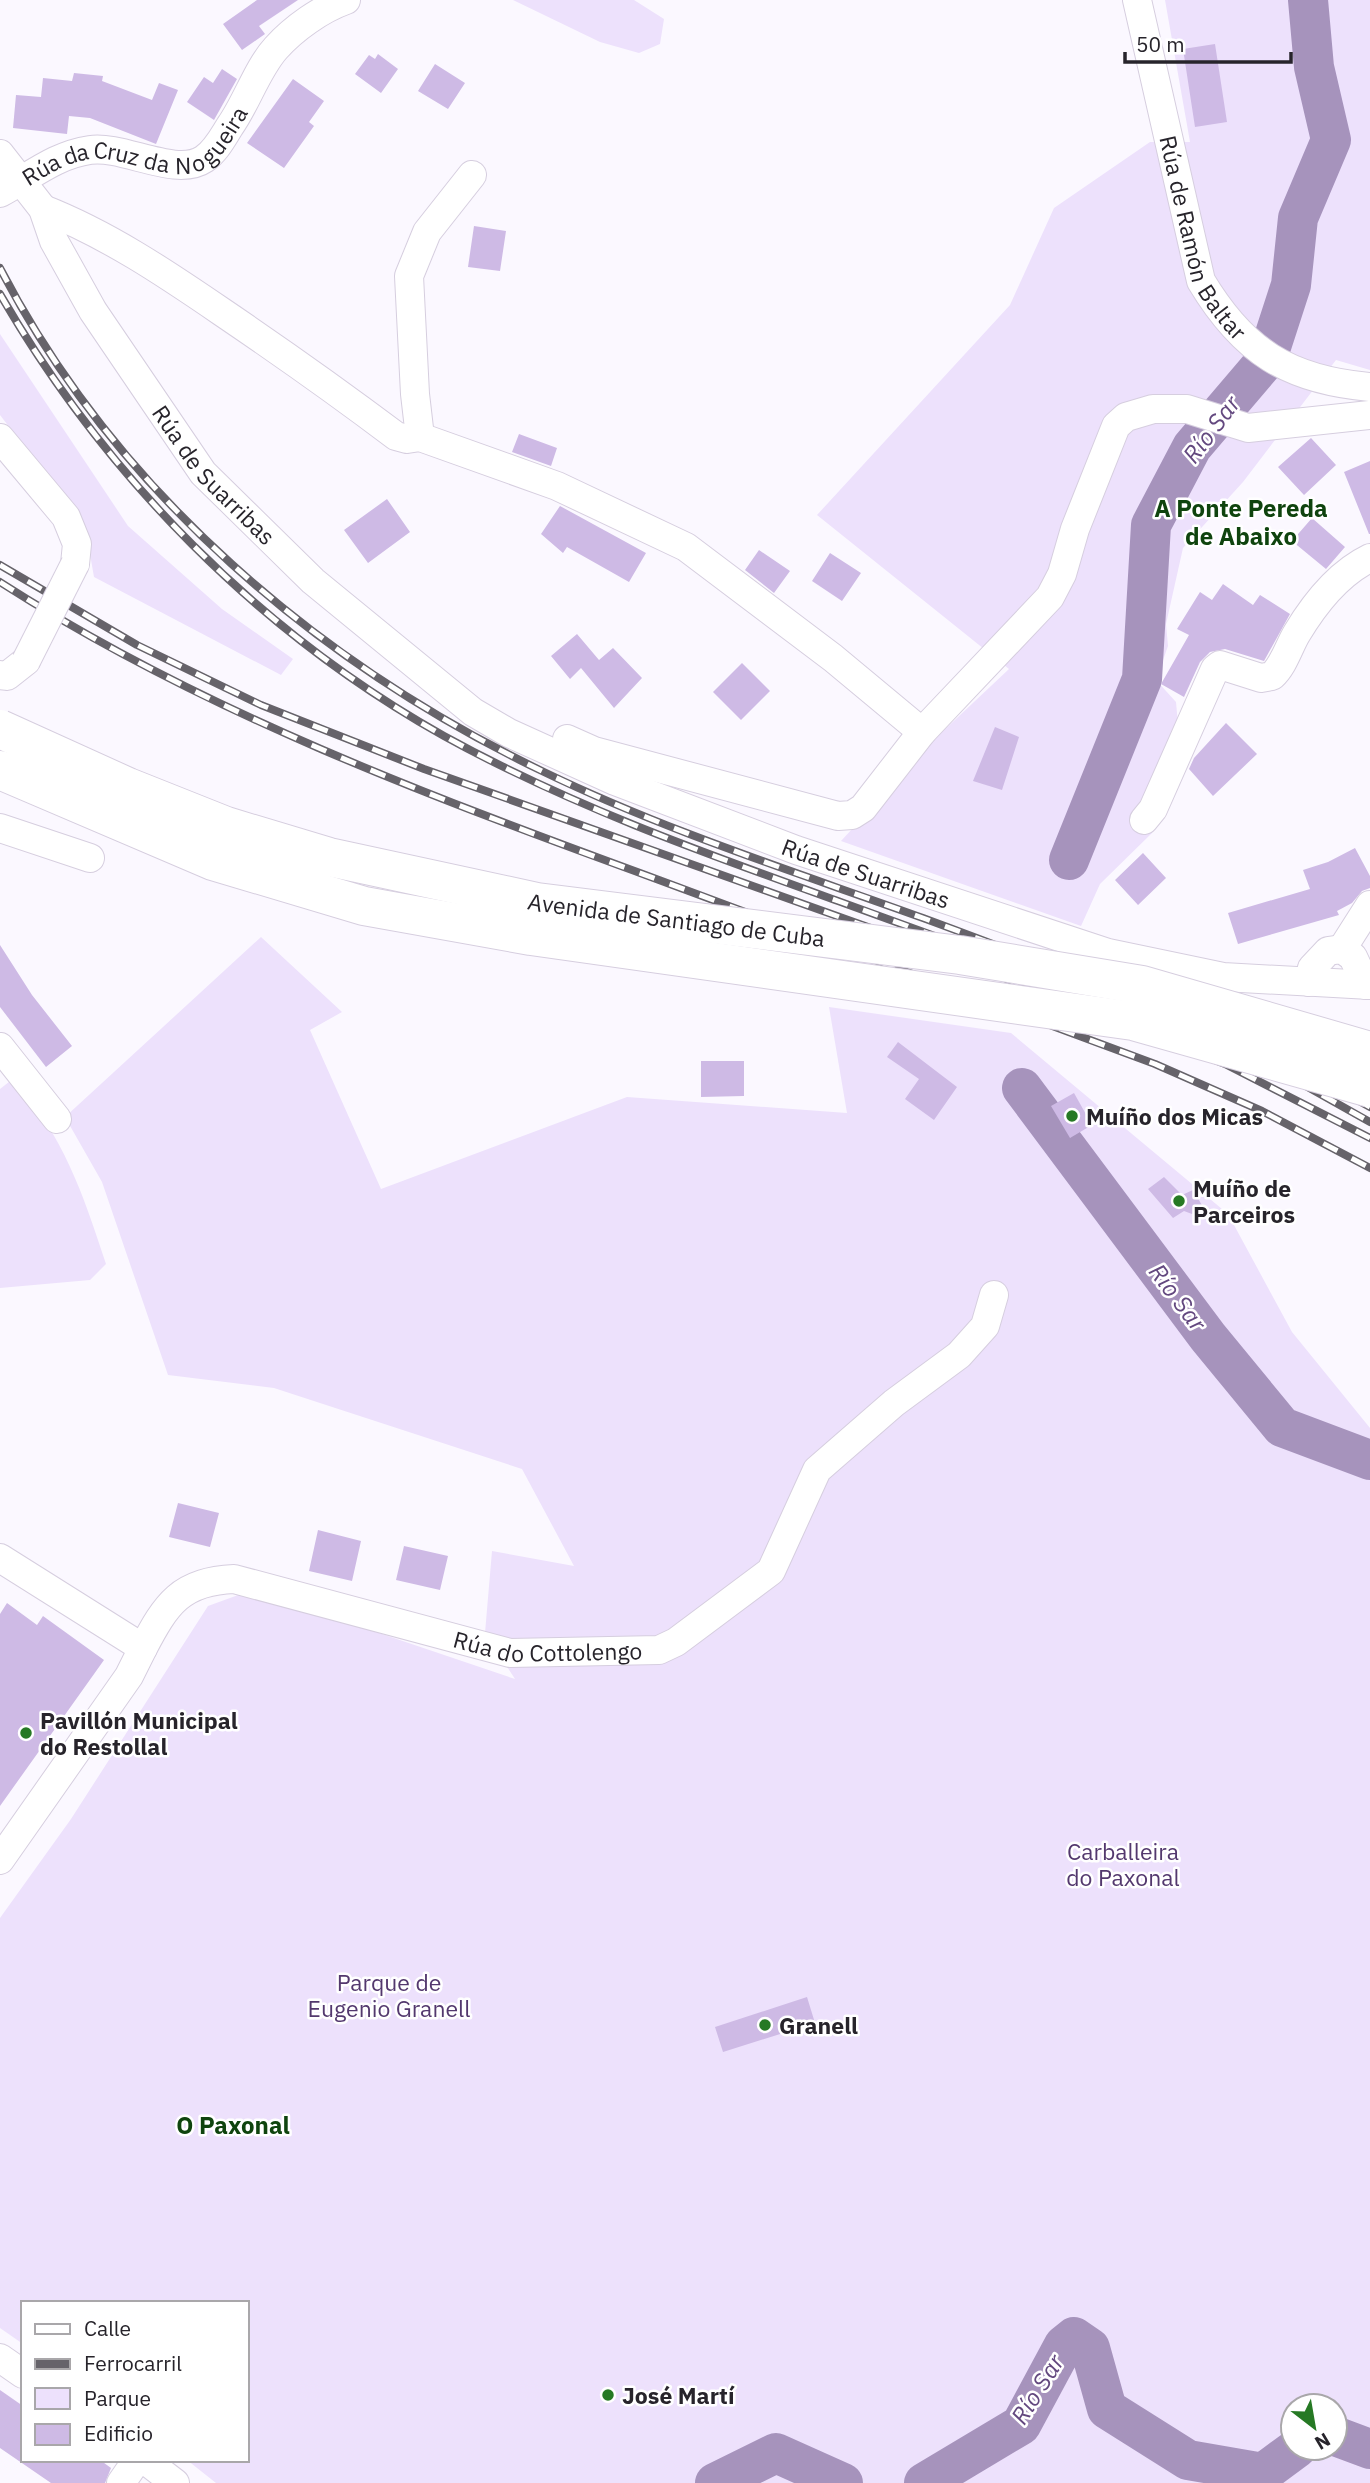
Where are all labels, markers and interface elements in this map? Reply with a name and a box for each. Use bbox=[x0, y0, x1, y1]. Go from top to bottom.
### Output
scale bar bbox=[1125, 21, 1291, 65]
text: 50 m bbox=[1136, 30, 1185, 58]
street label: Rúa da Cruz da Nogueira bbox=[16, 101, 254, 192]
street label: Rúa de Ramón Baltar bbox=[1153, 132, 1254, 346]
water label: Río Sar bbox=[1175, 388, 1248, 469]
street label: Rúa de Suarribas bbox=[146, 399, 282, 551]
district label: A Ponte Pereda de Abaixo bbox=[1154, 492, 1328, 552]
street label: Rúa de Suarribas bbox=[778, 831, 954, 915]
street label: Avenida de Santiago de Cuba bbox=[525, 885, 827, 953]
place label: Muíño dos Micas bbox=[1086, 1101, 1263, 1131]
marker: Muíño dos Micas bbox=[1064, 1108, 1080, 1124]
place label: Muíño de Parceiros bbox=[1193, 1173, 1295, 1229]
marker: Muíño de Parceiros bbox=[1171, 1193, 1187, 1209]
water label: Río Sar bbox=[1142, 1257, 1215, 1338]
street label: Rúa do Cottolengo bbox=[450, 1624, 643, 1668]
place label: Pavillón Municipal do Restollal bbox=[40, 1705, 238, 1761]
marker: Pavillón Municipal do Restollal bbox=[18, 1725, 34, 1741]
park label: Carballeira do Paxonal bbox=[1066, 1836, 1180, 1892]
park label: Parque de Eugenio Granell bbox=[308, 1967, 470, 2023]
place label: Granell bbox=[779, 2010, 858, 2040]
marker: Granell bbox=[757, 2017, 773, 2033]
district label: O Paxonal bbox=[176, 2109, 290, 2141]
legend bbox=[21, 2301, 248, 2462]
text: Calle bbox=[84, 2314, 131, 2342]
water label: Río Sar bbox=[1003, 2347, 1072, 2430]
text: Ferrocarril bbox=[84, 2349, 182, 2377]
place label: José Martí bbox=[622, 2380, 735, 2410]
text: Parque bbox=[84, 2384, 151, 2412]
marker: José Martí bbox=[600, 2387, 616, 2403]
north arrow bbox=[1279, 2392, 1349, 2462]
text: Edificio bbox=[84, 2419, 153, 2447]
text: N bbox=[1311, 2428, 1335, 2455]

